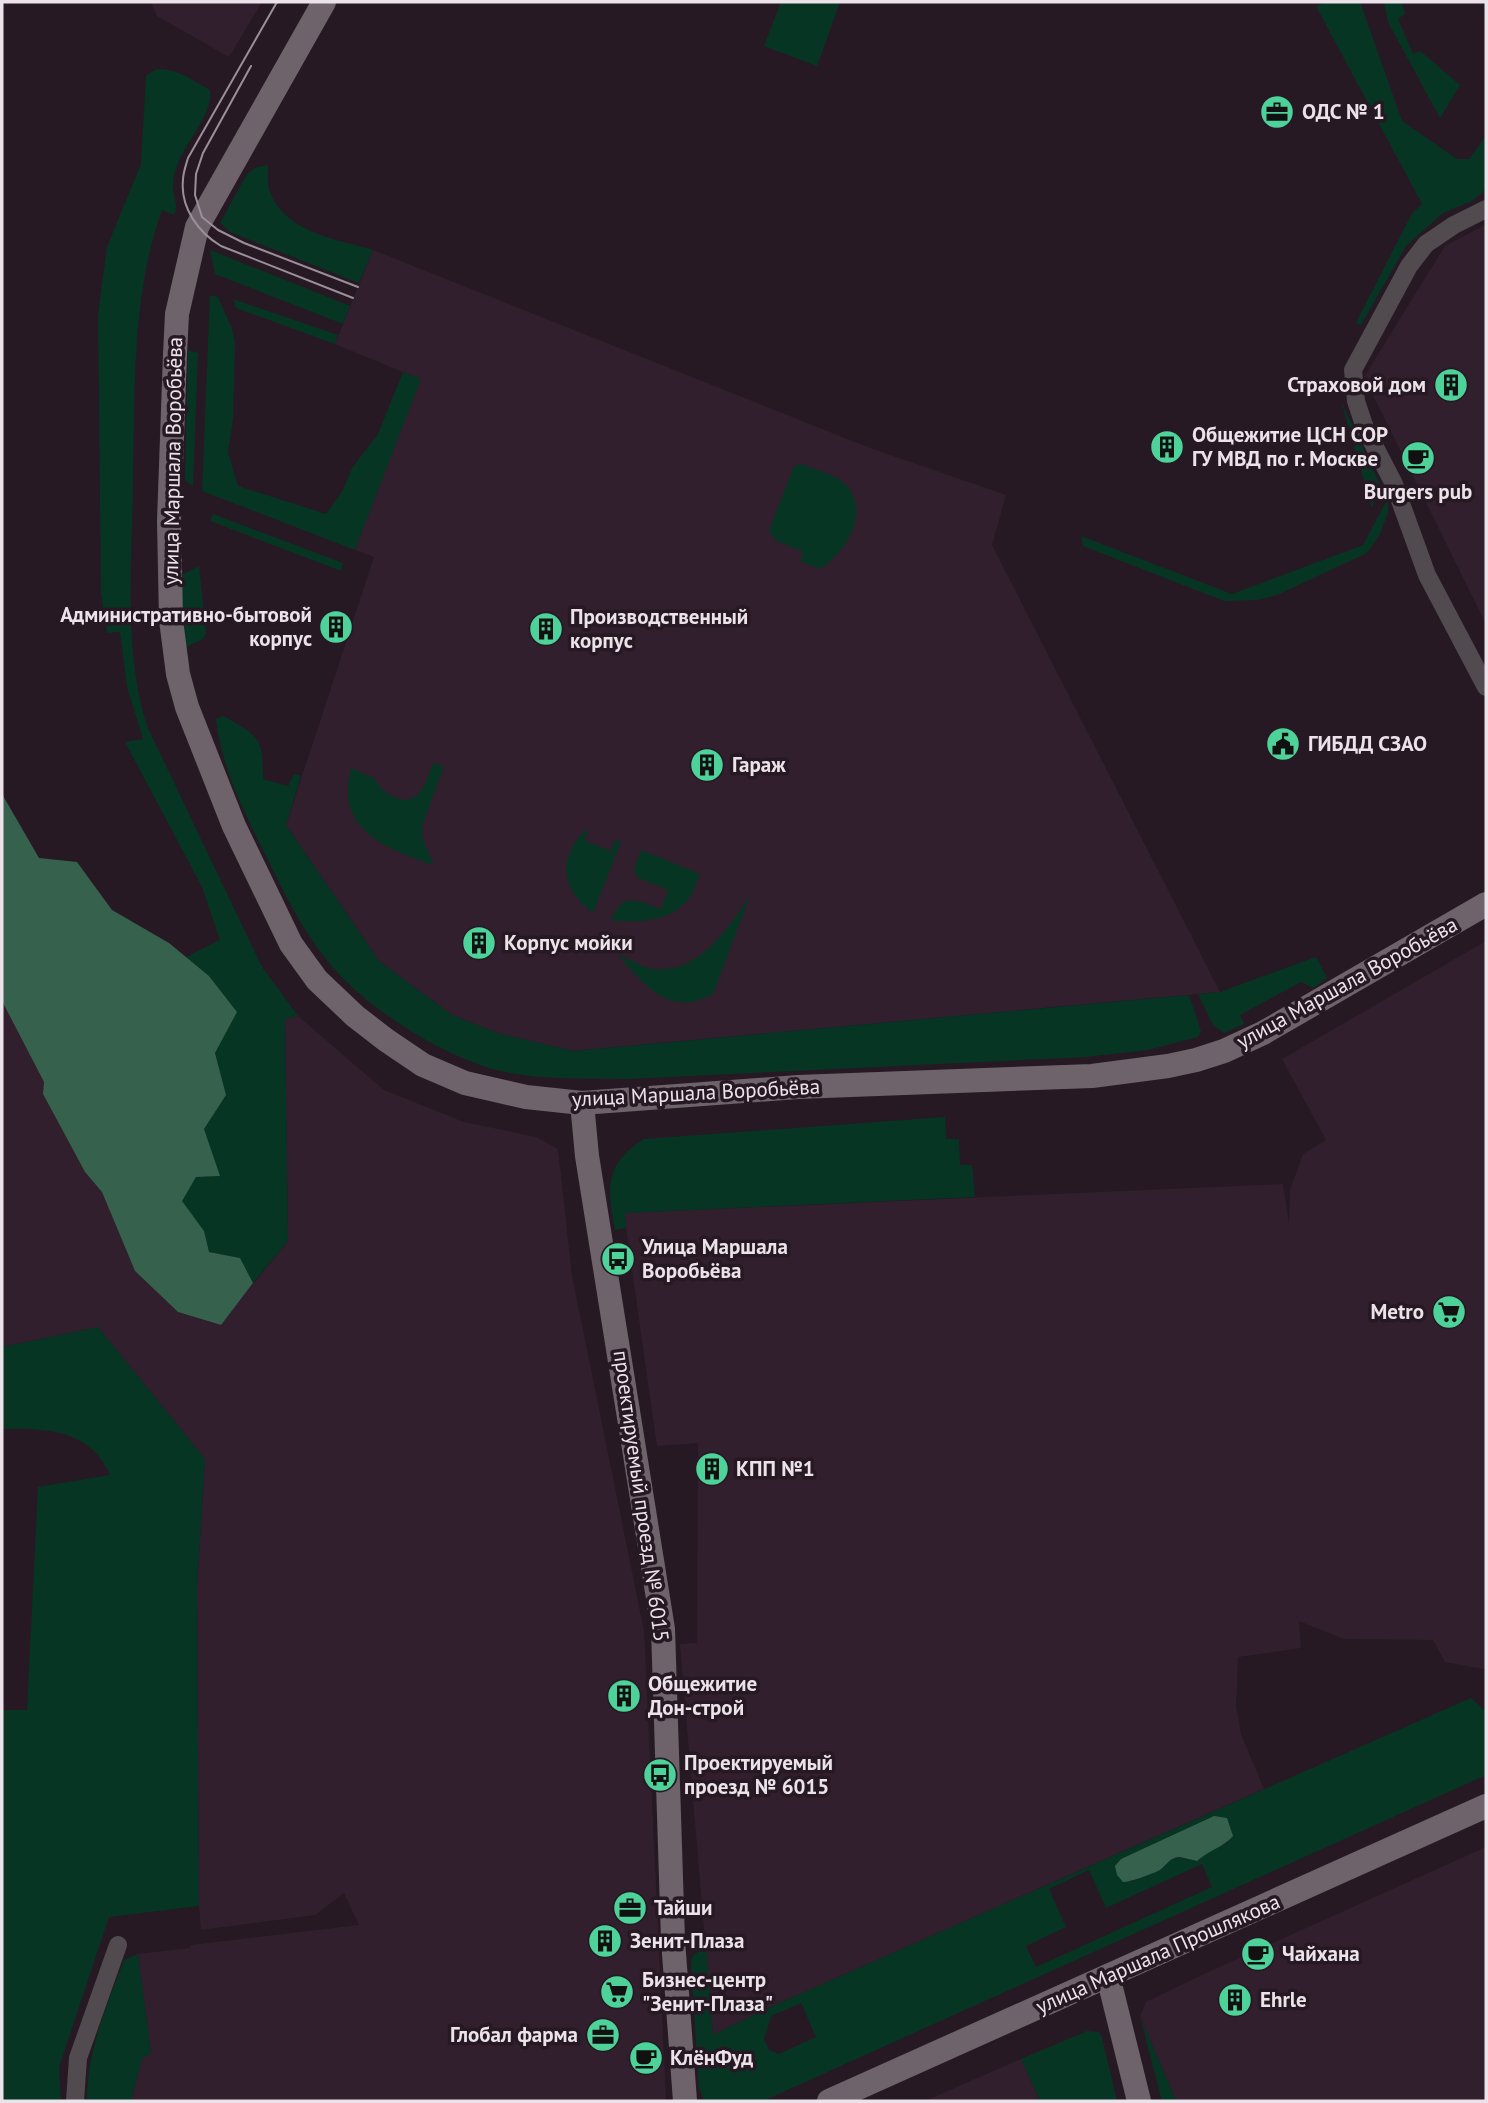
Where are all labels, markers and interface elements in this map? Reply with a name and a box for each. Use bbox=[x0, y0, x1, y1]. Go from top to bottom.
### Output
office icon: ОДС № 1 bbox=[1258, 93, 1296, 131]
place label: ОДС № 1 bbox=[1302, 98, 1385, 125]
street label: улица Маршала Воробьёва bbox=[157, 337, 188, 585]
building icon: Страховой дом bbox=[1432, 366, 1470, 404]
place label: Страховой дом bbox=[1287, 371, 1426, 398]
place label: Общежитие ЦСН СОР ГУ МВД по г. Москве bbox=[1192, 421, 1388, 472]
building icon: Общежитие ЦСН СОР ГУ МВД по г. Москве bbox=[1148, 428, 1186, 466]
cafe icon: Burgers pub bbox=[1399, 439, 1437, 477]
place label: Burgers pub bbox=[1364, 478, 1472, 505]
place label: Административно-бытовой корпус bbox=[60, 601, 312, 652]
place label: Производственный корпус bbox=[570, 603, 748, 654]
building icon: Административно-бытовой корпус bbox=[317, 608, 355, 646]
building icon: Производственный корпус bbox=[527, 610, 565, 648]
public building icon: ГИБДД СЗАО bbox=[1264, 725, 1302, 763]
place label: ГИБДД СЗАО bbox=[1308, 730, 1427, 757]
building icon: Гараж bbox=[688, 746, 726, 784]
place label: Гараж bbox=[732, 751, 786, 778]
street label: улица Маршала Воробьёва bbox=[1232, 911, 1462, 1055]
building icon: Корпус мойки bbox=[460, 924, 498, 962]
place label: Корпус мойки bbox=[504, 929, 633, 956]
street label: улица Маршала Воробьёва bbox=[571, 1073, 821, 1112]
place label: Улица Маршала Воробьёва bbox=[641, 1233, 788, 1284]
bus stop icon: Улица Маршала Воробьёва bbox=[599, 1240, 637, 1278]
supermarket icon: Metro bbox=[1430, 1293, 1468, 1331]
place label: Metro bbox=[1371, 1298, 1424, 1325]
street label: проектируемый проезд № 6015 bbox=[608, 1349, 675, 1643]
building icon: КПП №1 bbox=[693, 1450, 731, 1488]
place label: КПП №1 bbox=[736, 1455, 815, 1482]
place label: Общежитие Дон-строй bbox=[648, 1670, 757, 1721]
building icon: Общежитие Дон-строй bbox=[605, 1677, 643, 1715]
place label: Проектируемый проезд № 6015 bbox=[684, 1749, 833, 1800]
bus stop icon: Проектируемый проезд № 6015 bbox=[641, 1756, 679, 1794]
street label: улица Маршала Прошлякова bbox=[1032, 1887, 1284, 2020]
office icon: Тайши bbox=[611, 1889, 649, 1927]
place label: Тайши bbox=[654, 1894, 713, 1921]
building icon: Зенит-Плаза bbox=[586, 1922, 624, 1960]
place label: Зенит-Плаза bbox=[630, 1927, 744, 1954]
cafe icon: Чайхана bbox=[1239, 1935, 1277, 1973]
place label: Чайхана bbox=[1282, 1940, 1360, 1967]
place label: Бизнес-центр "Зенит-Плаза" bbox=[642, 1966, 773, 2017]
supermarket icon: Бизнес-центр "Зенит-Плаза" bbox=[598, 1973, 636, 2011]
building icon: Ehrle bbox=[1216, 1981, 1254, 2019]
place label: Ehrle bbox=[1260, 1986, 1307, 2013]
office icon: Глобал фарма bbox=[584, 2016, 622, 2054]
place label: Глобал фарма bbox=[450, 2021, 578, 2048]
cafe icon: КлёнФуд bbox=[627, 2039, 665, 2077]
place label: КлёнФуд bbox=[670, 2044, 753, 2071]

